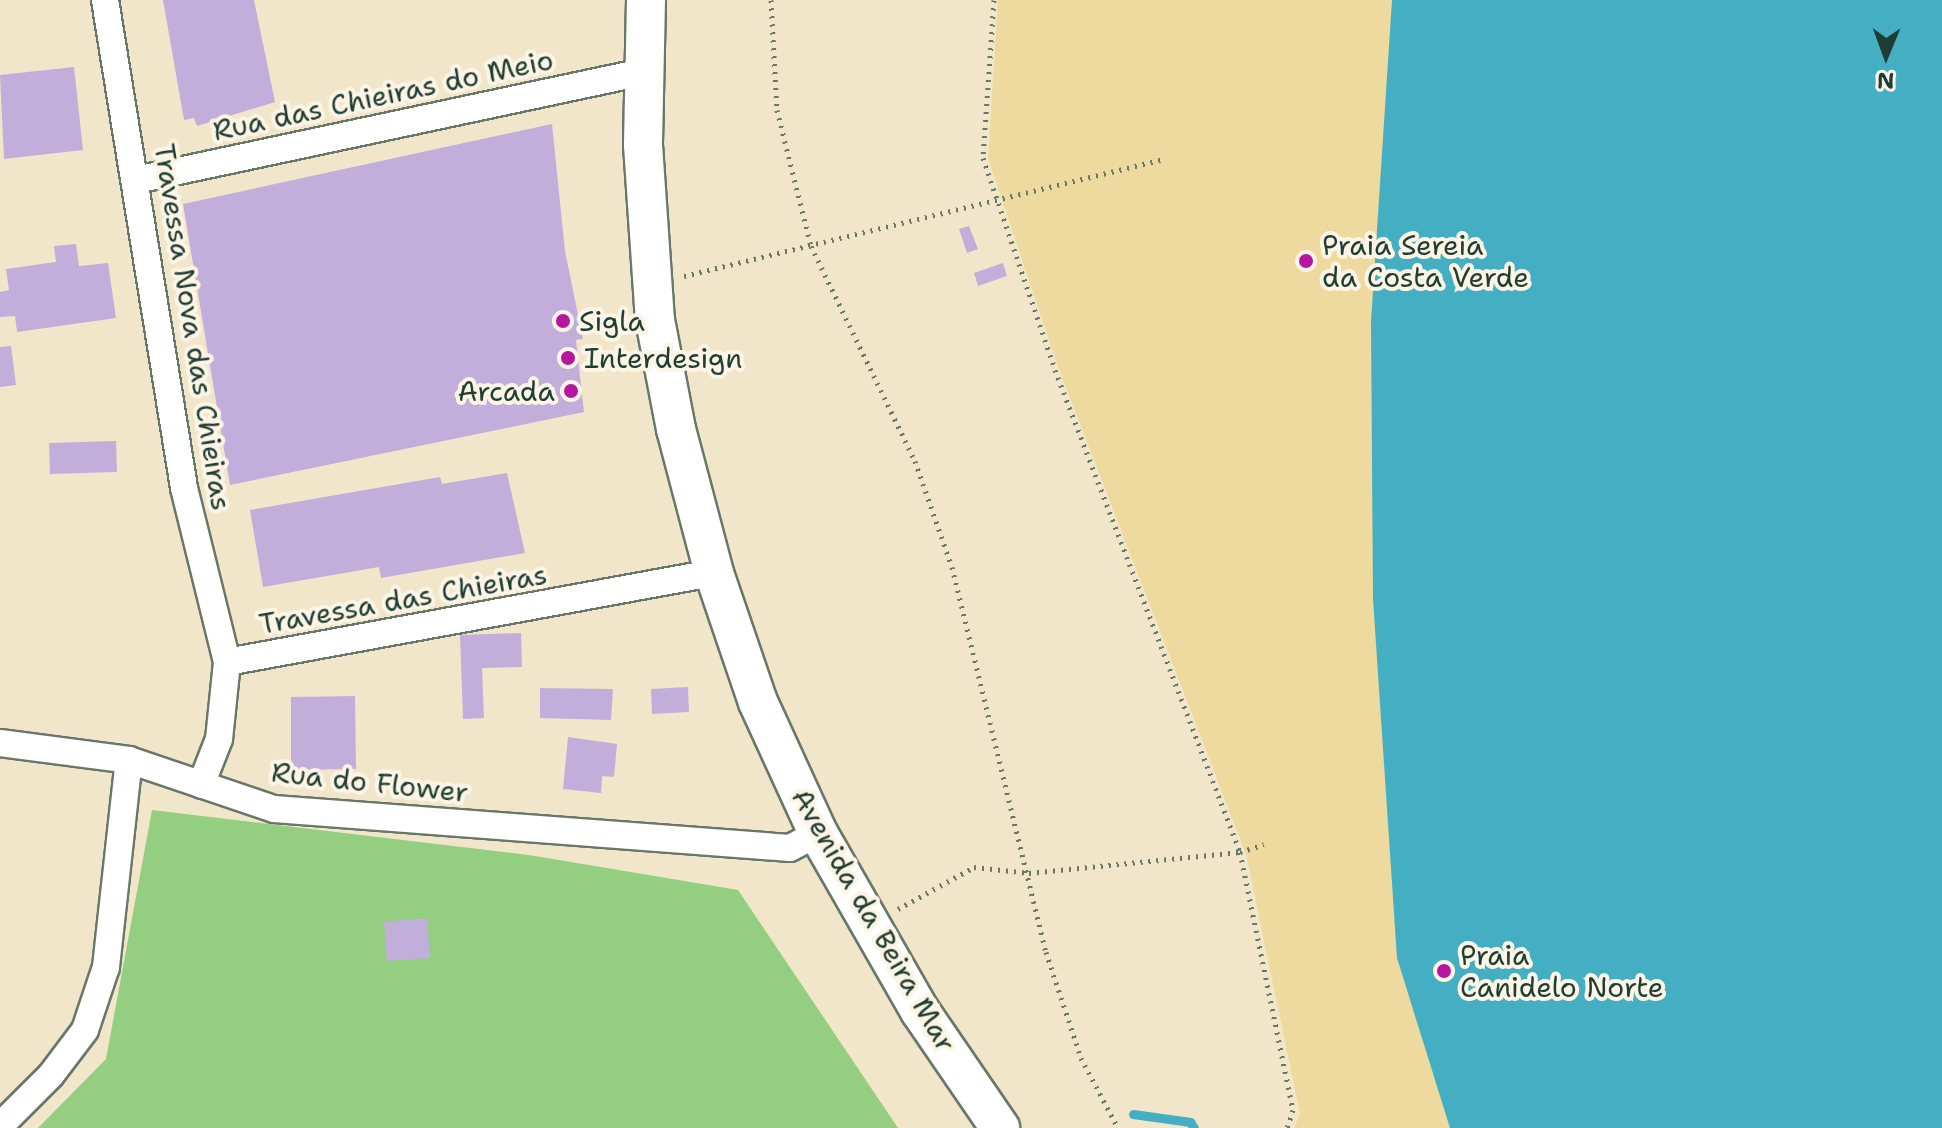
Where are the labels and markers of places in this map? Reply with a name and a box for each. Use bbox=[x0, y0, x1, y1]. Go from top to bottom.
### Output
place label: Praia Sereia da Costa Verde bbox=[1322, 228, 1529, 294]
marker: Praia Sereia da Costa Verde bbox=[1297, 252, 1315, 270]
place label: Sigla bbox=[579, 304, 645, 338]
marker: Sigla bbox=[554, 312, 572, 330]
place label: Interdesign bbox=[584, 341, 742, 375]
marker: Interdesign bbox=[559, 349, 577, 367]
place label: Arcada bbox=[457, 374, 555, 408]
marker: Arcada bbox=[562, 382, 580, 400]
place label: Praia Canidelo Norte bbox=[1460, 938, 1664, 1004]
marker: Praia Canidelo Norte bbox=[1435, 962, 1453, 980]

